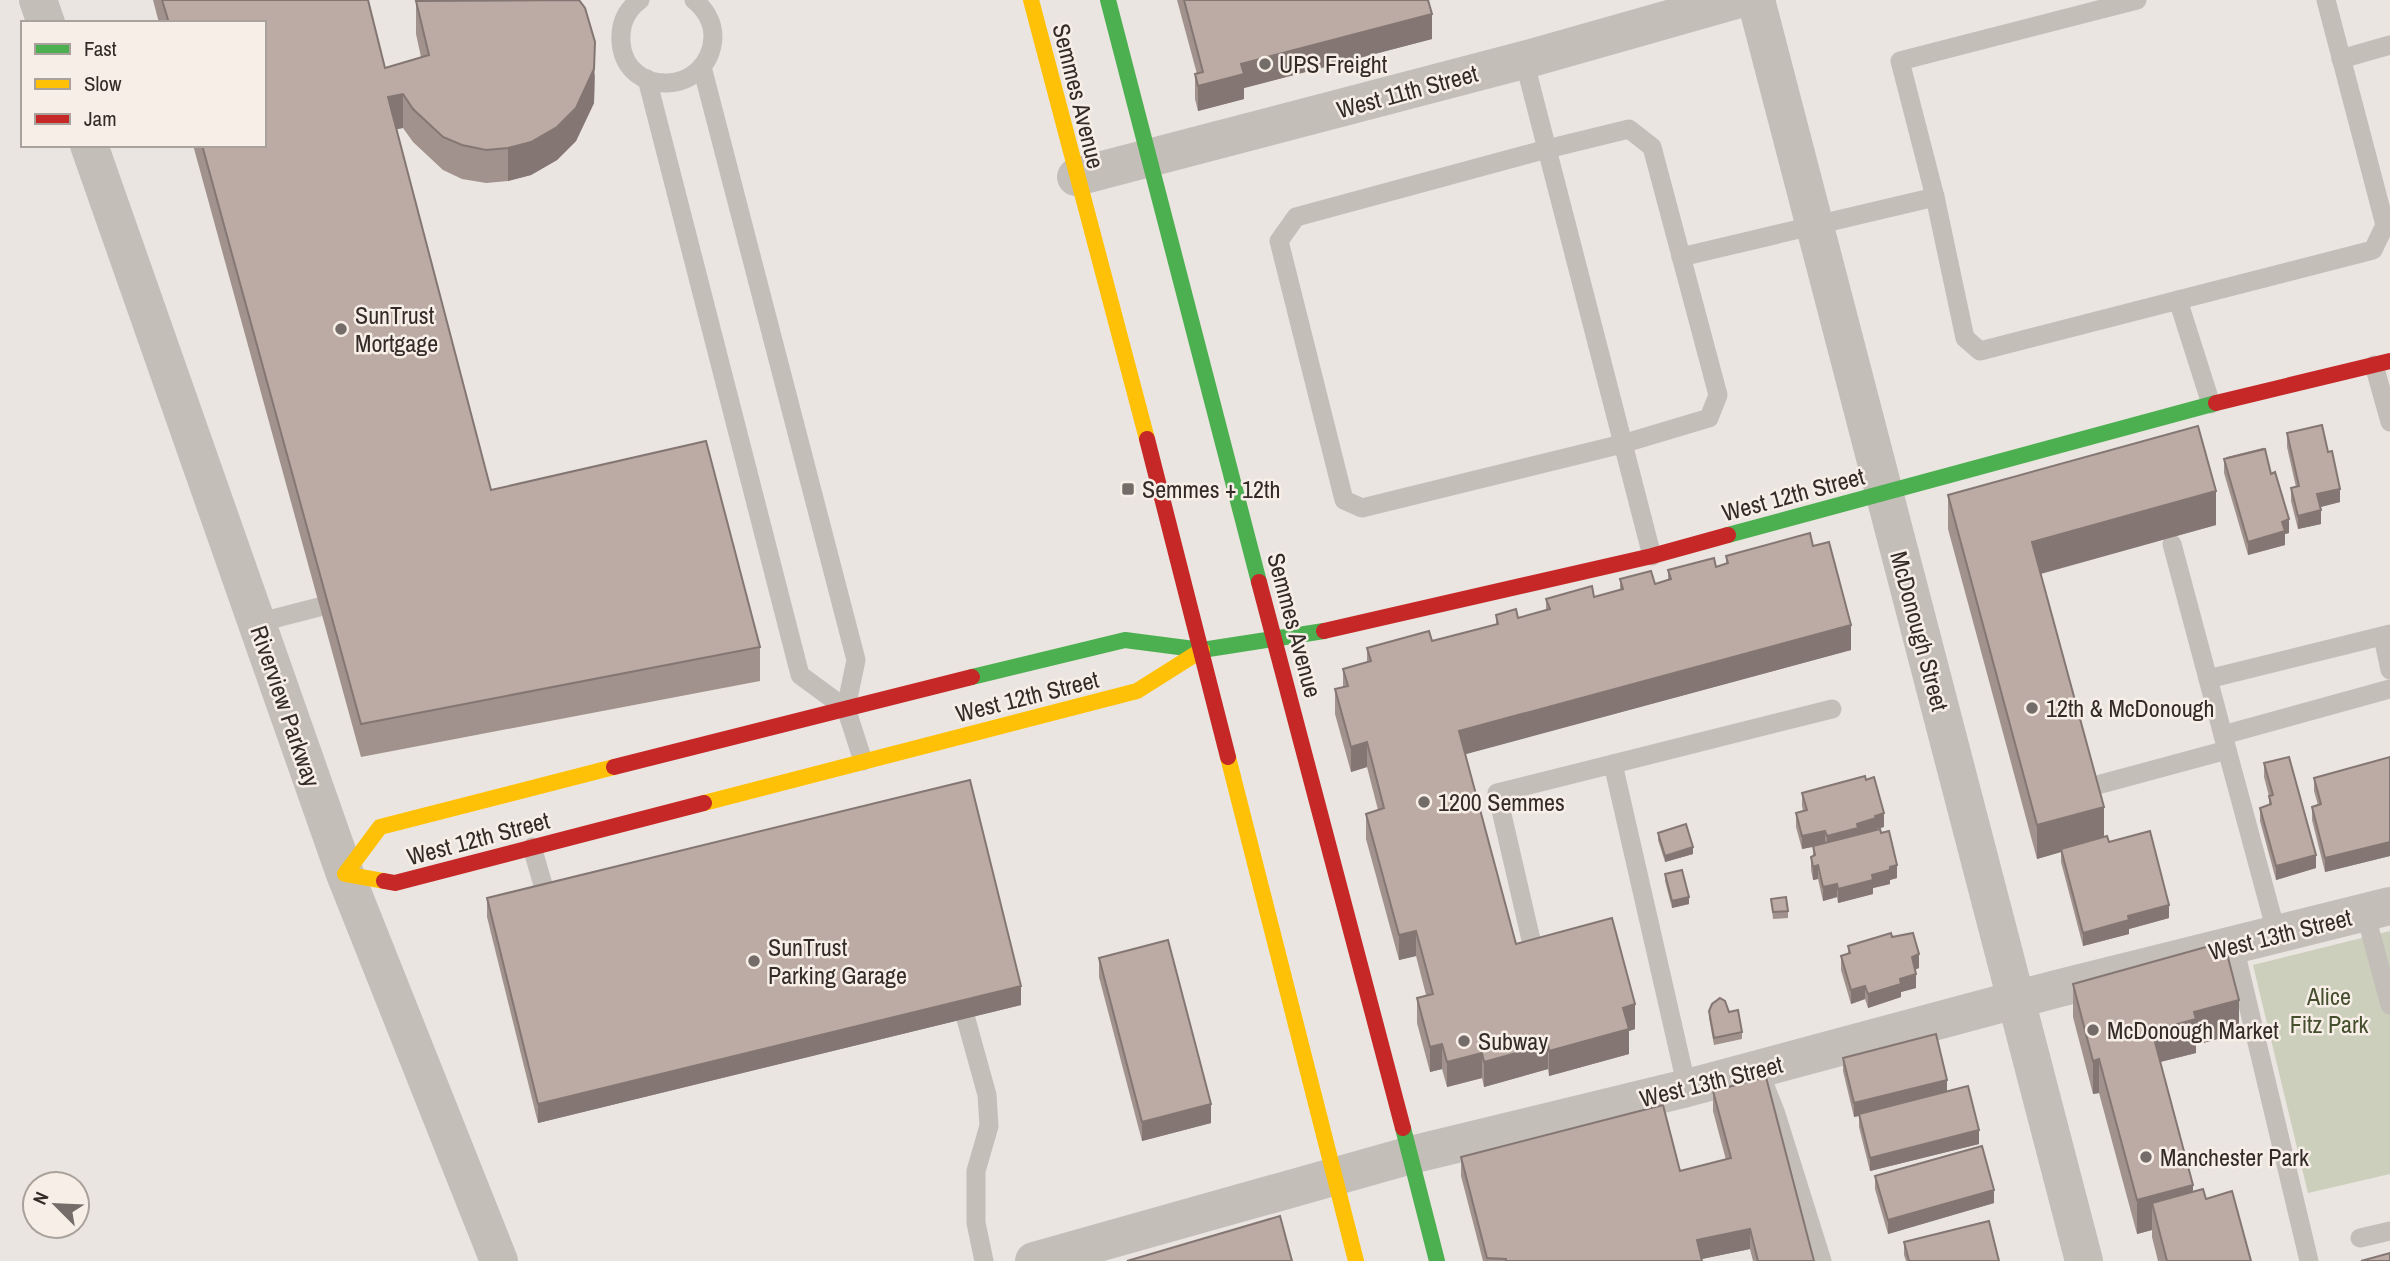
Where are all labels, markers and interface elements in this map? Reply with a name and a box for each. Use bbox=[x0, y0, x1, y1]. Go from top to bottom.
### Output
street label: Semmes Avenue bbox=[1046, 20, 1112, 172]
legend bbox=[21, 21, 266, 147]
text: Fast bbox=[84, 34, 117, 63]
place label: UPS Freight bbox=[1279, 48, 1388, 80]
marker: UPS Freight bbox=[1257, 56, 1273, 72]
street label: West 11th Street bbox=[1333, 57, 1482, 125]
text: Slow bbox=[84, 69, 122, 98]
text: Jam bbox=[84, 104, 117, 133]
place label: SunTrust Mortgage bbox=[355, 299, 438, 359]
marker: SunTrust Mortgage bbox=[333, 321, 349, 337]
street label: West 12th Street bbox=[1718, 459, 1868, 528]
place label: Semmes + 12th bbox=[1142, 473, 1280, 505]
marker: Semmes + 12th bbox=[1120, 481, 1136, 497]
street label: McDonough Street bbox=[1883, 548, 1957, 715]
street label: Semmes Avenue bbox=[1260, 549, 1330, 701]
street label: Riverview Parkway bbox=[243, 621, 329, 791]
street label: West 12th Street bbox=[952, 663, 1102, 729]
place label: 12th & McDonough bbox=[2046, 692, 2214, 724]
marker: 12th & McDonough bbox=[2024, 700, 2040, 716]
place label: 1200 Semmes bbox=[1438, 786, 1565, 818]
marker: 1200 Semmes bbox=[1416, 794, 1432, 810]
street label: West 12th Street bbox=[403, 803, 553, 872]
street label: West 13th Street bbox=[2205, 901, 2355, 967]
place label: SunTrust Parking Garage bbox=[768, 931, 907, 991]
marker: SunTrust Parking Garage bbox=[746, 953, 762, 969]
park label: Alice Fitz Park bbox=[2290, 980, 2369, 1040]
place label: McDonough Market bbox=[2107, 1014, 2279, 1046]
marker: McDonough Market bbox=[2085, 1022, 2101, 1038]
place label: Subway bbox=[1478, 1025, 1548, 1057]
marker: Subway bbox=[1456, 1033, 1472, 1049]
street label: West 13th Street bbox=[1636, 1048, 1786, 1114]
place label: Manchester Park bbox=[2160, 1141, 2309, 1173]
marker: Manchester Park bbox=[2138, 1149, 2154, 1165]
north arrow bbox=[21, 1170, 91, 1240]
text: N bbox=[26, 1188, 55, 1209]

